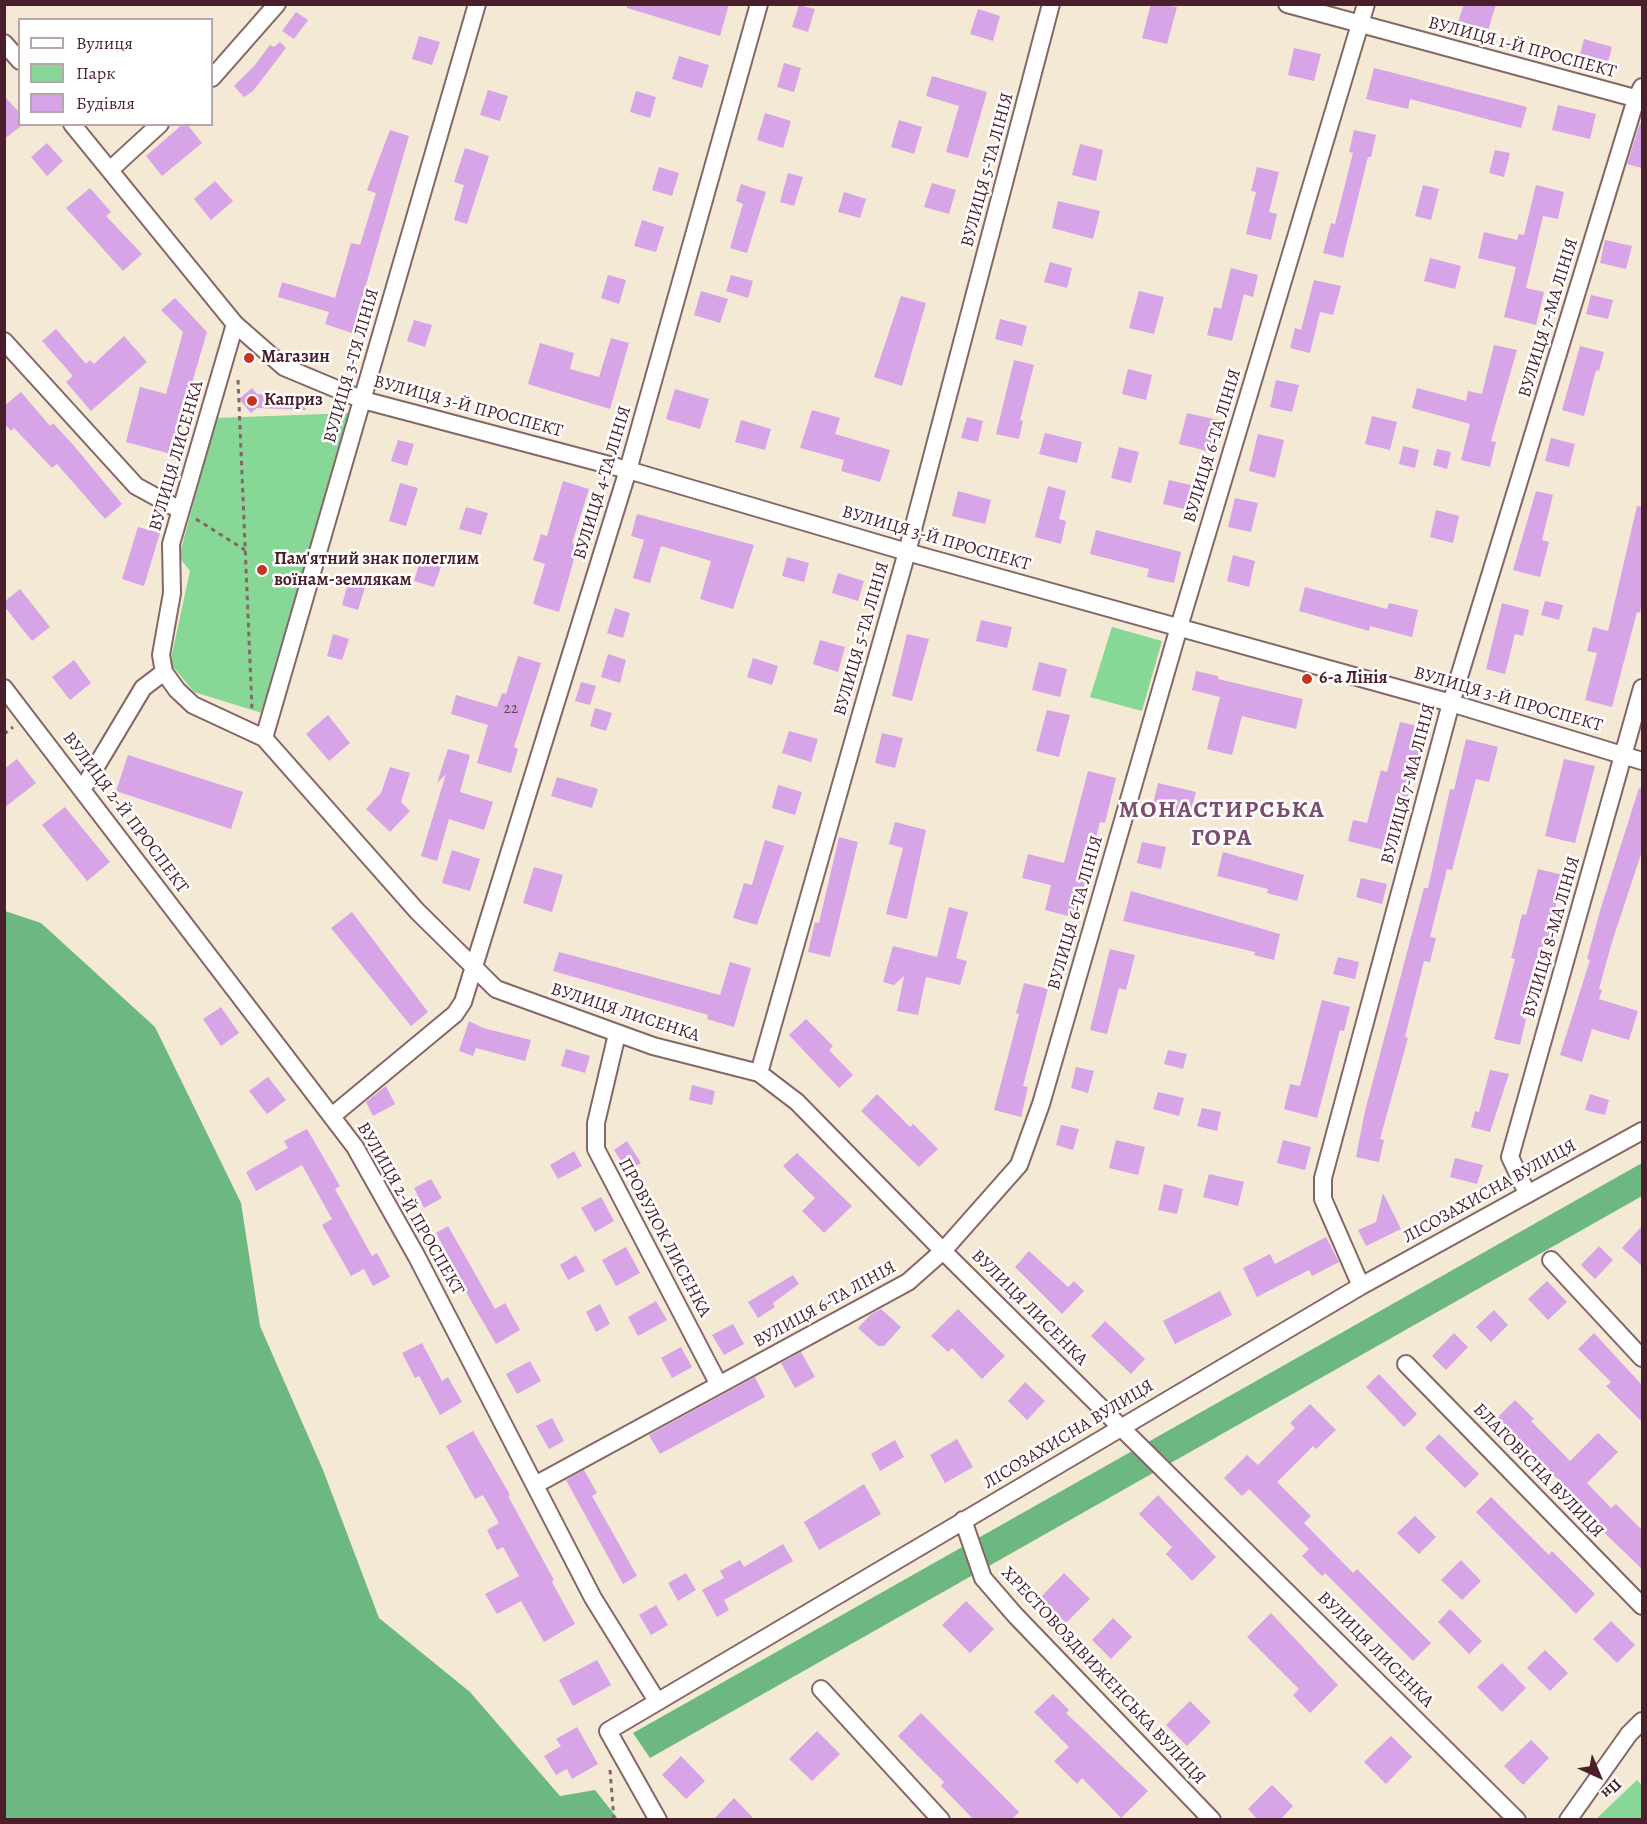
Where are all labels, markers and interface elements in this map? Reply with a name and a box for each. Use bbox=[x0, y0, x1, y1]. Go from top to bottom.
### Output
street label: ВУЛИЦЯ 1-Й ПРОСПЕКТ bbox=[1426, 12, 1618, 84]
legend bbox=[18, 18, 213, 126]
text: Вулиця bbox=[76, 31, 133, 55]
text: Парк bbox=[76, 61, 116, 85]
street label: ВУЛИЦЯ 5-ТА ЛІНІЯ bbox=[957, 90, 1019, 250]
text: Будівля bbox=[76, 91, 135, 115]
street label: ВУЛИЦЯ 7-МА ЛІНІЯ bbox=[1514, 236, 1584, 400]
street label: ВУЛИЦЯ 3-ТЯ ЛІНІЯ bbox=[320, 286, 384, 446]
place label: Магазин bbox=[261, 347, 330, 369]
marker: Магазин bbox=[242, 351, 256, 365]
street label: ВУЛИЦЯ 6-ТА ЛІНІЯ bbox=[1179, 366, 1247, 526]
street label: ВУЛИЦЯ 3-Й ПРОСПЕКТ bbox=[371, 371, 565, 443]
street label: ВУЛИЦЯ ЛИСЕНКА bbox=[145, 378, 209, 534]
place label: Каприз bbox=[264, 390, 323, 412]
marker: Каприз bbox=[245, 394, 259, 408]
street label: ВУЛИЦЯ 4-ТА ЛІНІЯ bbox=[569, 404, 637, 562]
street label: ВУЛИЦЯ 3-Й ПРОСПЕКТ bbox=[839, 502, 1033, 576]
place label: Пам'ятний знак полеглим воїнам-землякам bbox=[274, 549, 479, 592]
street label: ВУЛИЦЯ 5-ТА ЛІНІЯ bbox=[830, 560, 894, 718]
marker: Пам'ятний знак полеглим воїнам-землякам bbox=[255, 563, 269, 577]
street label: ВУЛИЦЯ 3-Й ПРОСПЕКТ bbox=[1411, 663, 1605, 737]
place label: 6-а Лінія bbox=[1319, 668, 1388, 690]
marker: 6-а Лінія bbox=[1300, 672, 1314, 686]
house number: 22 bbox=[504, 700, 518, 718]
street label: ВУЛИЦЯ 7-МА ЛІНІЯ bbox=[1377, 701, 1441, 867]
street label: ВУЛИЦЯ 2-Й ПРОСПЕКТ bbox=[57, 728, 193, 898]
district label: МОНАСТИРСЬКА ГОРА bbox=[1119, 797, 1325, 853]
street label: ВУЛИЦЯ 6-ТА ЛІНІЯ bbox=[1044, 833, 1108, 993]
street label: ВУЛИЦЯ 8-МА ЛІНІЯ bbox=[1519, 854, 1585, 1020]
street label: ВУЛИЦЯ ЛИСЕНКА bbox=[548, 979, 702, 1047]
street label: ВУЛИЦЯ 2-Й ПРОСПЕКТ bbox=[352, 1119, 468, 1299]
street label: ЛІСОЗАХИСНА ВУЛИЦЯ bbox=[1400, 1135, 1580, 1249]
street label: ПРОВУЛОК ЛИСЕНКА bbox=[613, 1155, 715, 1321]
street label: ВУЛИЦЯ ЛИСЕНКА bbox=[966, 1245, 1092, 1371]
street label: ВУЛИЦЯ 6-ТА ЛІНІЯ bbox=[750, 1257, 900, 1353]
street label: ЛІСОЗАХИСНА ВУЛИЦЯ bbox=[980, 1376, 1158, 1494]
street label: БЛАГОВІСНА ВУЛИЦЯ bbox=[1468, 1399, 1608, 1543]
street label: ХРЕСТОВОЗДВИЖЕНСЬКА ВУЛИЦЯ bbox=[996, 1563, 1210, 1789]
street label: ВУЛИЦЯ ЛИСЕНКА bbox=[1312, 1587, 1438, 1713]
north arrow bbox=[1569, 1746, 1629, 1806]
text: Пн bbox=[1596, 1774, 1627, 1804]

